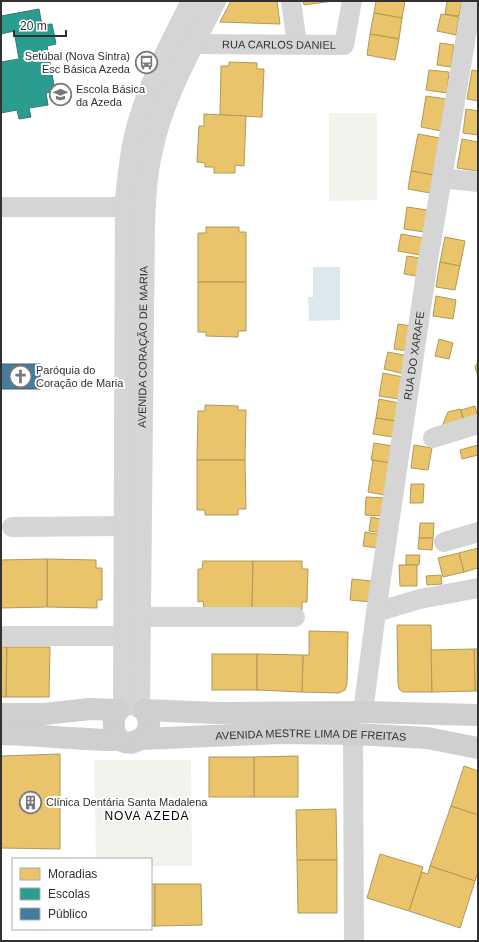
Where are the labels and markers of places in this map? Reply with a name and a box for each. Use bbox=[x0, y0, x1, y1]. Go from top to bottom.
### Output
bus stop icon: Setúbal (Nova Sintra) Esc Básica Azeda bbox=[133, 49, 159, 75]
place label: Setúbal (Nova Sintra) Esc Básica Azeda bbox=[25, 50, 131, 75]
school or university icon: Escola Básica da Azeda bbox=[48, 82, 74, 108]
place label: Escola Básica da Azeda bbox=[76, 83, 146, 108]
church icon: Paróquia do Coração de Maria bbox=[7, 363, 33, 389]
place label: Paróquia do Coração de Maria bbox=[36, 364, 124, 389]
building icon: Clínica Dentária Santa Madalena bbox=[18, 789, 44, 815]
place label: Clínica Dentária Santa Madalena bbox=[46, 796, 208, 808]

